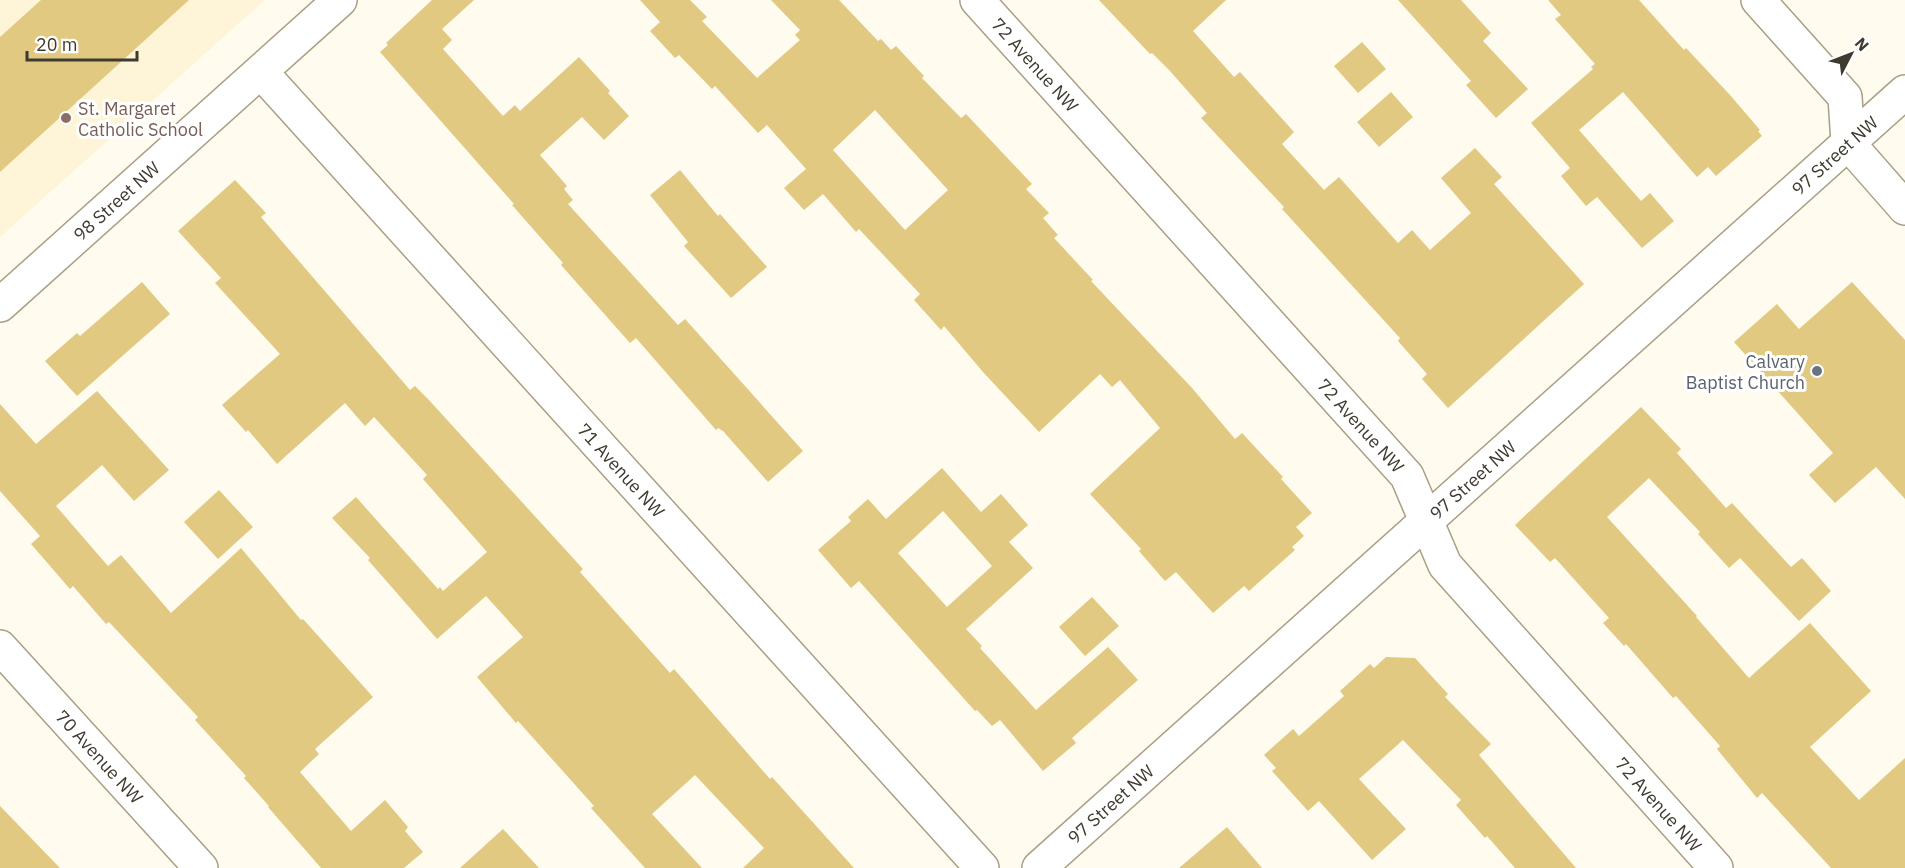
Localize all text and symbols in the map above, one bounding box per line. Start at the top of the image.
street label: 72 Avenue NW [987,13,1084,116]
scale bar [27,24,136,62]
north arrow [1821,24,1881,84]
text: 20 m [36,33,78,56]
text: N [1851,33,1873,55]
place label: St. Margaret Catholic School [78,97,203,141]
marker: St. Margaret Catholic School [59,111,73,125]
street label: 97 Street NW [1786,111,1882,200]
street label: 98 Street NW [68,156,164,246]
place label: Calvary Baptist Church [1686,350,1805,394]
marker: Calvary Baptist Church [1810,364,1824,378]
street label: 72 Avenue NW [1313,373,1410,477]
street label: 71 Avenue NW [573,418,670,522]
street label: 97 Street NW [1424,435,1520,524]
street label: 70 Avenue NW [51,705,148,808]
street label: 72 Avenue NW [1611,752,1707,856]
street label: 97 Street NW [1062,759,1159,849]

